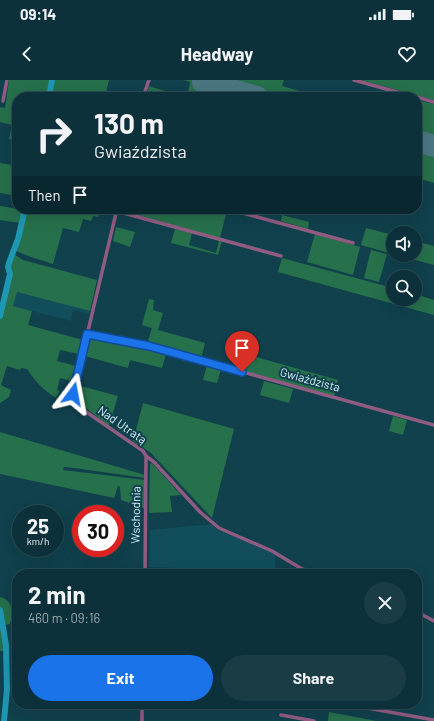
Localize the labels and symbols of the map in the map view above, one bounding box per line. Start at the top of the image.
pin [225,331,259,372]
street label: Gwiaździsta [279,364,342,394]
position arrow [52,373,94,415]
street label: Nad Utratą [96,402,150,446]
street label: Wschodnia [127,486,143,544]
speed limit sign: 30 [72,505,124,557]

